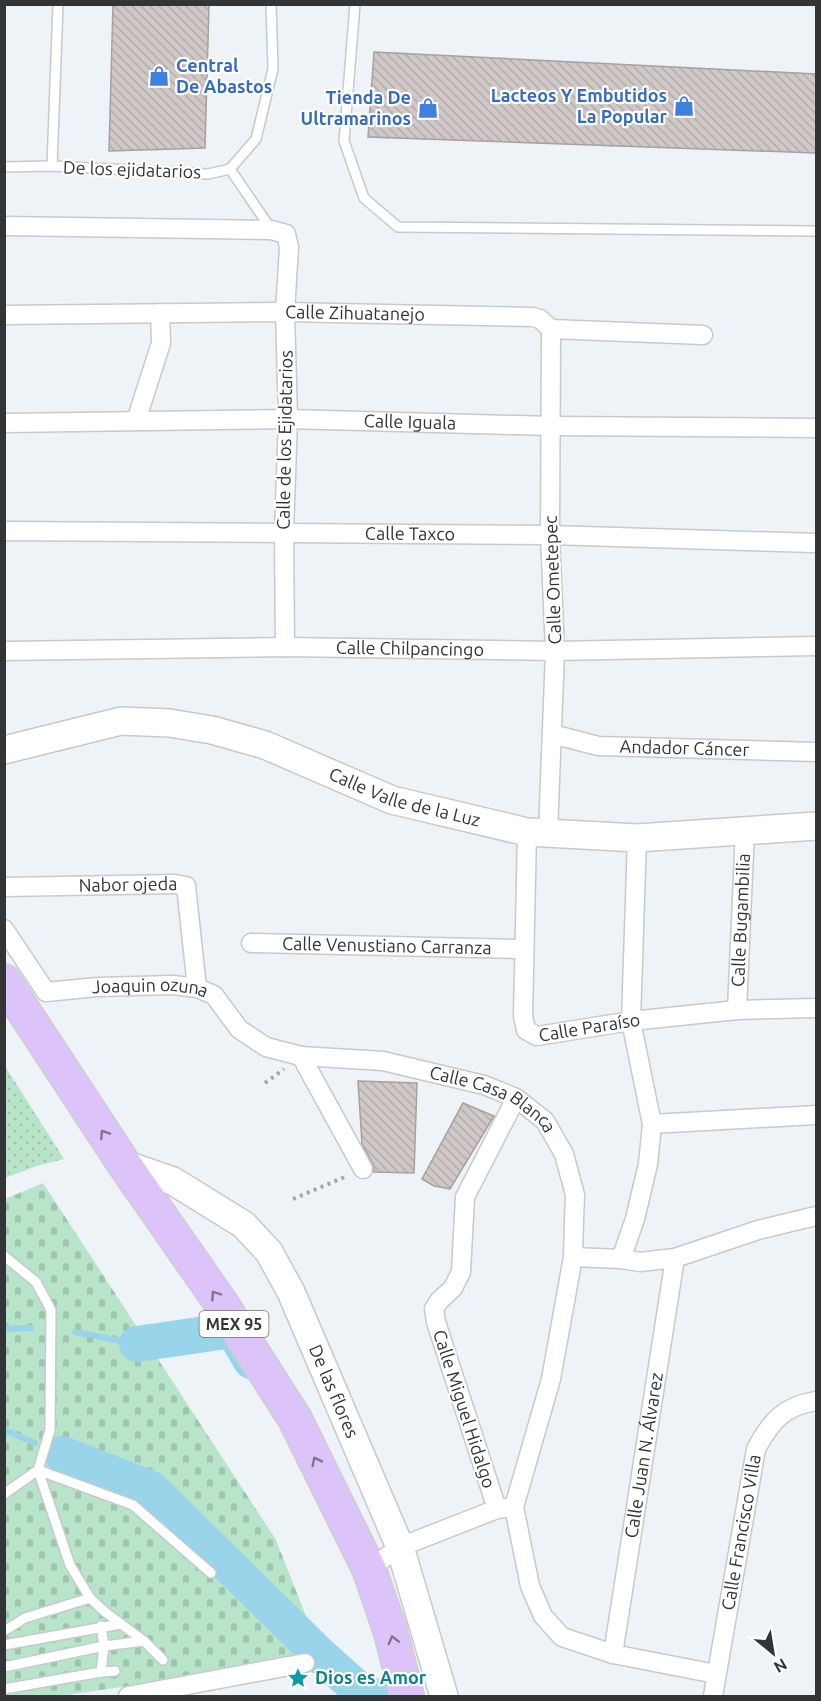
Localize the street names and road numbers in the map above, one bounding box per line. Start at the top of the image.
street label: De los ejidatarios [63,157,202,181]
street label: Calle Zihuatanejo [285,301,425,324]
street label: Calle de los Ejidatarios [272,350,296,530]
street label: Calle Iguala [364,410,456,432]
street label: Calle Ometepec [540,515,564,645]
street label: Calle Taxco [365,523,455,543]
street label: Calle Chilpancingo [336,637,484,659]
street label: Andador Cáncer [619,736,750,759]
street label: Calle Valle de la Luz [326,763,483,830]
street label: Calle Bugambilia [727,853,753,987]
street label: Nabor ojeda [78,873,178,895]
street label: Calle Venustiano Carranza [282,933,492,957]
street label: Joaquin ozuna [91,974,212,1001]
street label: Calle Paraíso [537,1009,641,1045]
street label: Calle Casa Blanca [428,1061,560,1135]
road number: MEX 95 [200,1311,268,1337]
street label: Calle Miguel Hidalgo [430,1327,500,1490]
street label: De las flores [306,1341,363,1441]
street label: Calle Juan N. Álvarez [620,1371,666,1540]
street label: Calle Francisco Villa [717,1453,764,1612]

